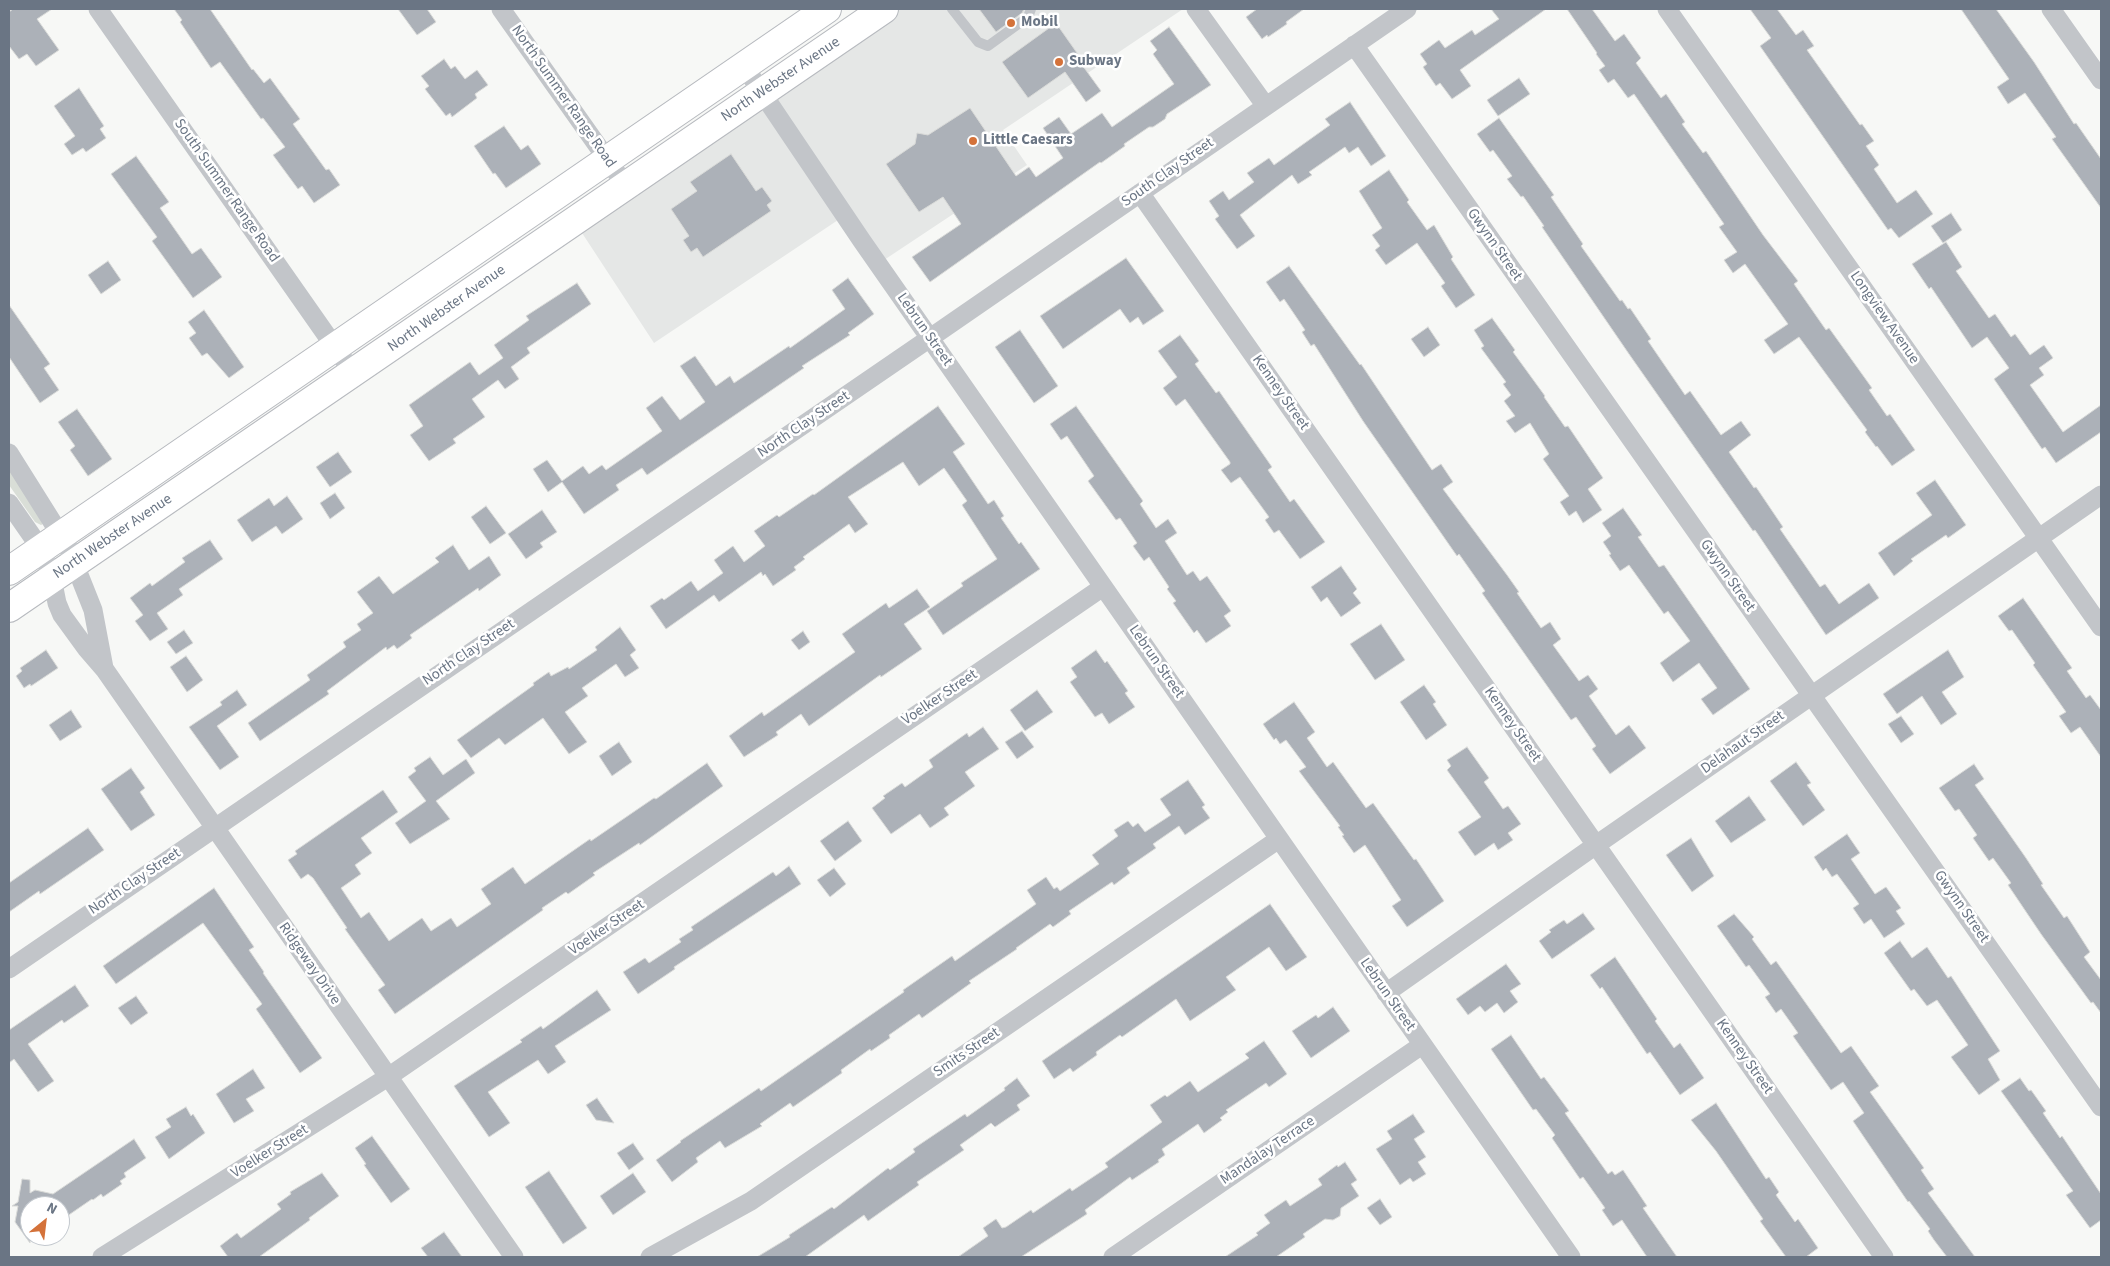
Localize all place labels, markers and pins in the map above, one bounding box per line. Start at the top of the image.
place label: Mobil [1021,14,1058,32]
marker: Mobil [1005,17,1017,29]
place label: Subway [1069,53,1122,71]
marker: Subway [1053,56,1065,68]
place label: Little Caesars [983,132,1073,150]
marker: Little Caesars [967,135,979,147]

